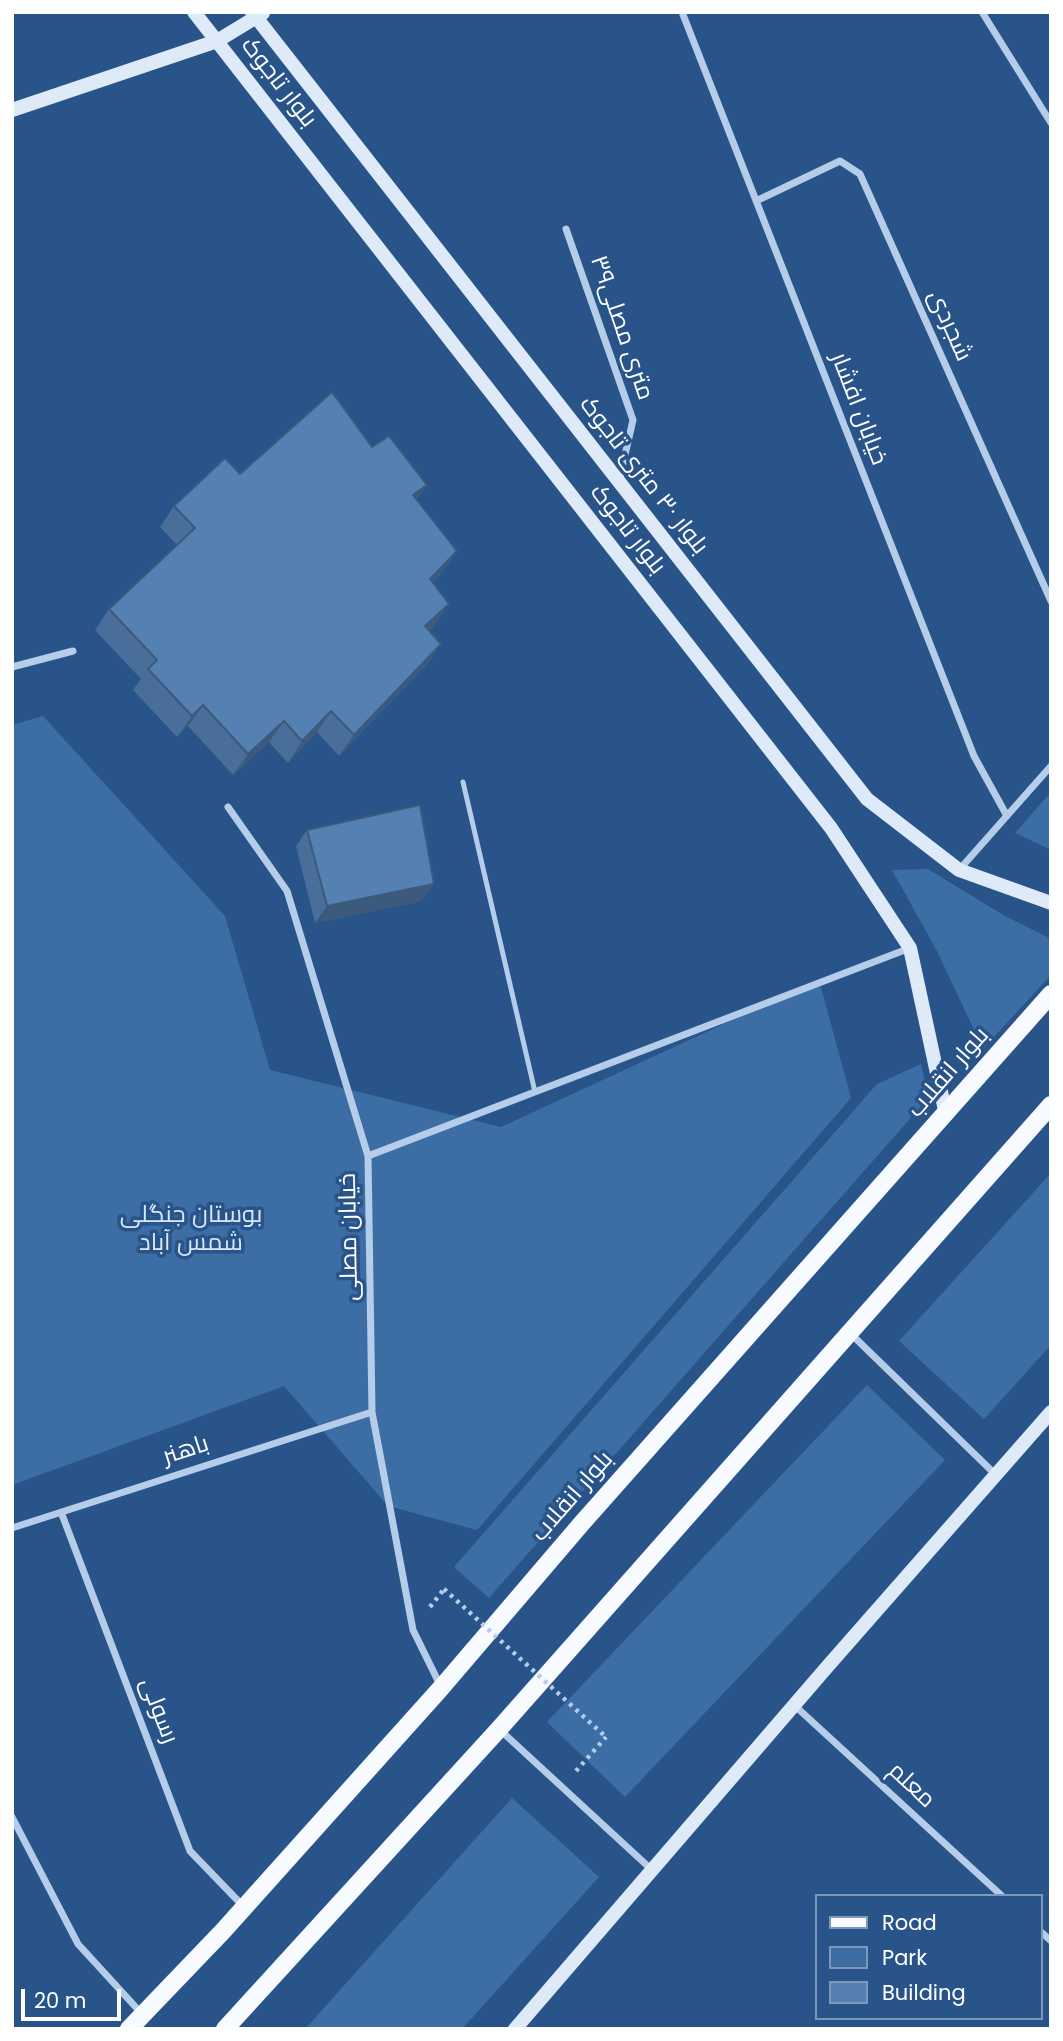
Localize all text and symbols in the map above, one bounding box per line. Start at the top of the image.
street label: بلوار تاجوک [234,32,322,134]
street label: ۳۹متری مصلی [583,252,659,404]
street label: شجردی [921,286,977,366]
street label: خیابان افشار [823,349,893,469]
street label: بلوار ۳۰ متری تاجوک [572,391,714,561]
street label: بلوار تاجوک [583,479,671,581]
street label: بلوار انقلاب [902,1022,996,1124]
street label: خیابان مصلی [334,1173,366,1301]
park label: بوستان جنگلی شمس آباد [120,1202,262,1258]
street label: باهنر [159,1430,213,1472]
street label: بلوار انقلاب [526,1446,620,1548]
street label: رسولی [132,1674,184,1748]
street label: معلم [881,1757,941,1815]
legend [814,1894,1042,2020]
text: Road [882,1908,937,1937]
text: Park [882,1943,927,1972]
scale bar [24,1974,124,2018]
text: Building [882,1978,966,2007]
text: 20 m [34,1986,87,2015]

